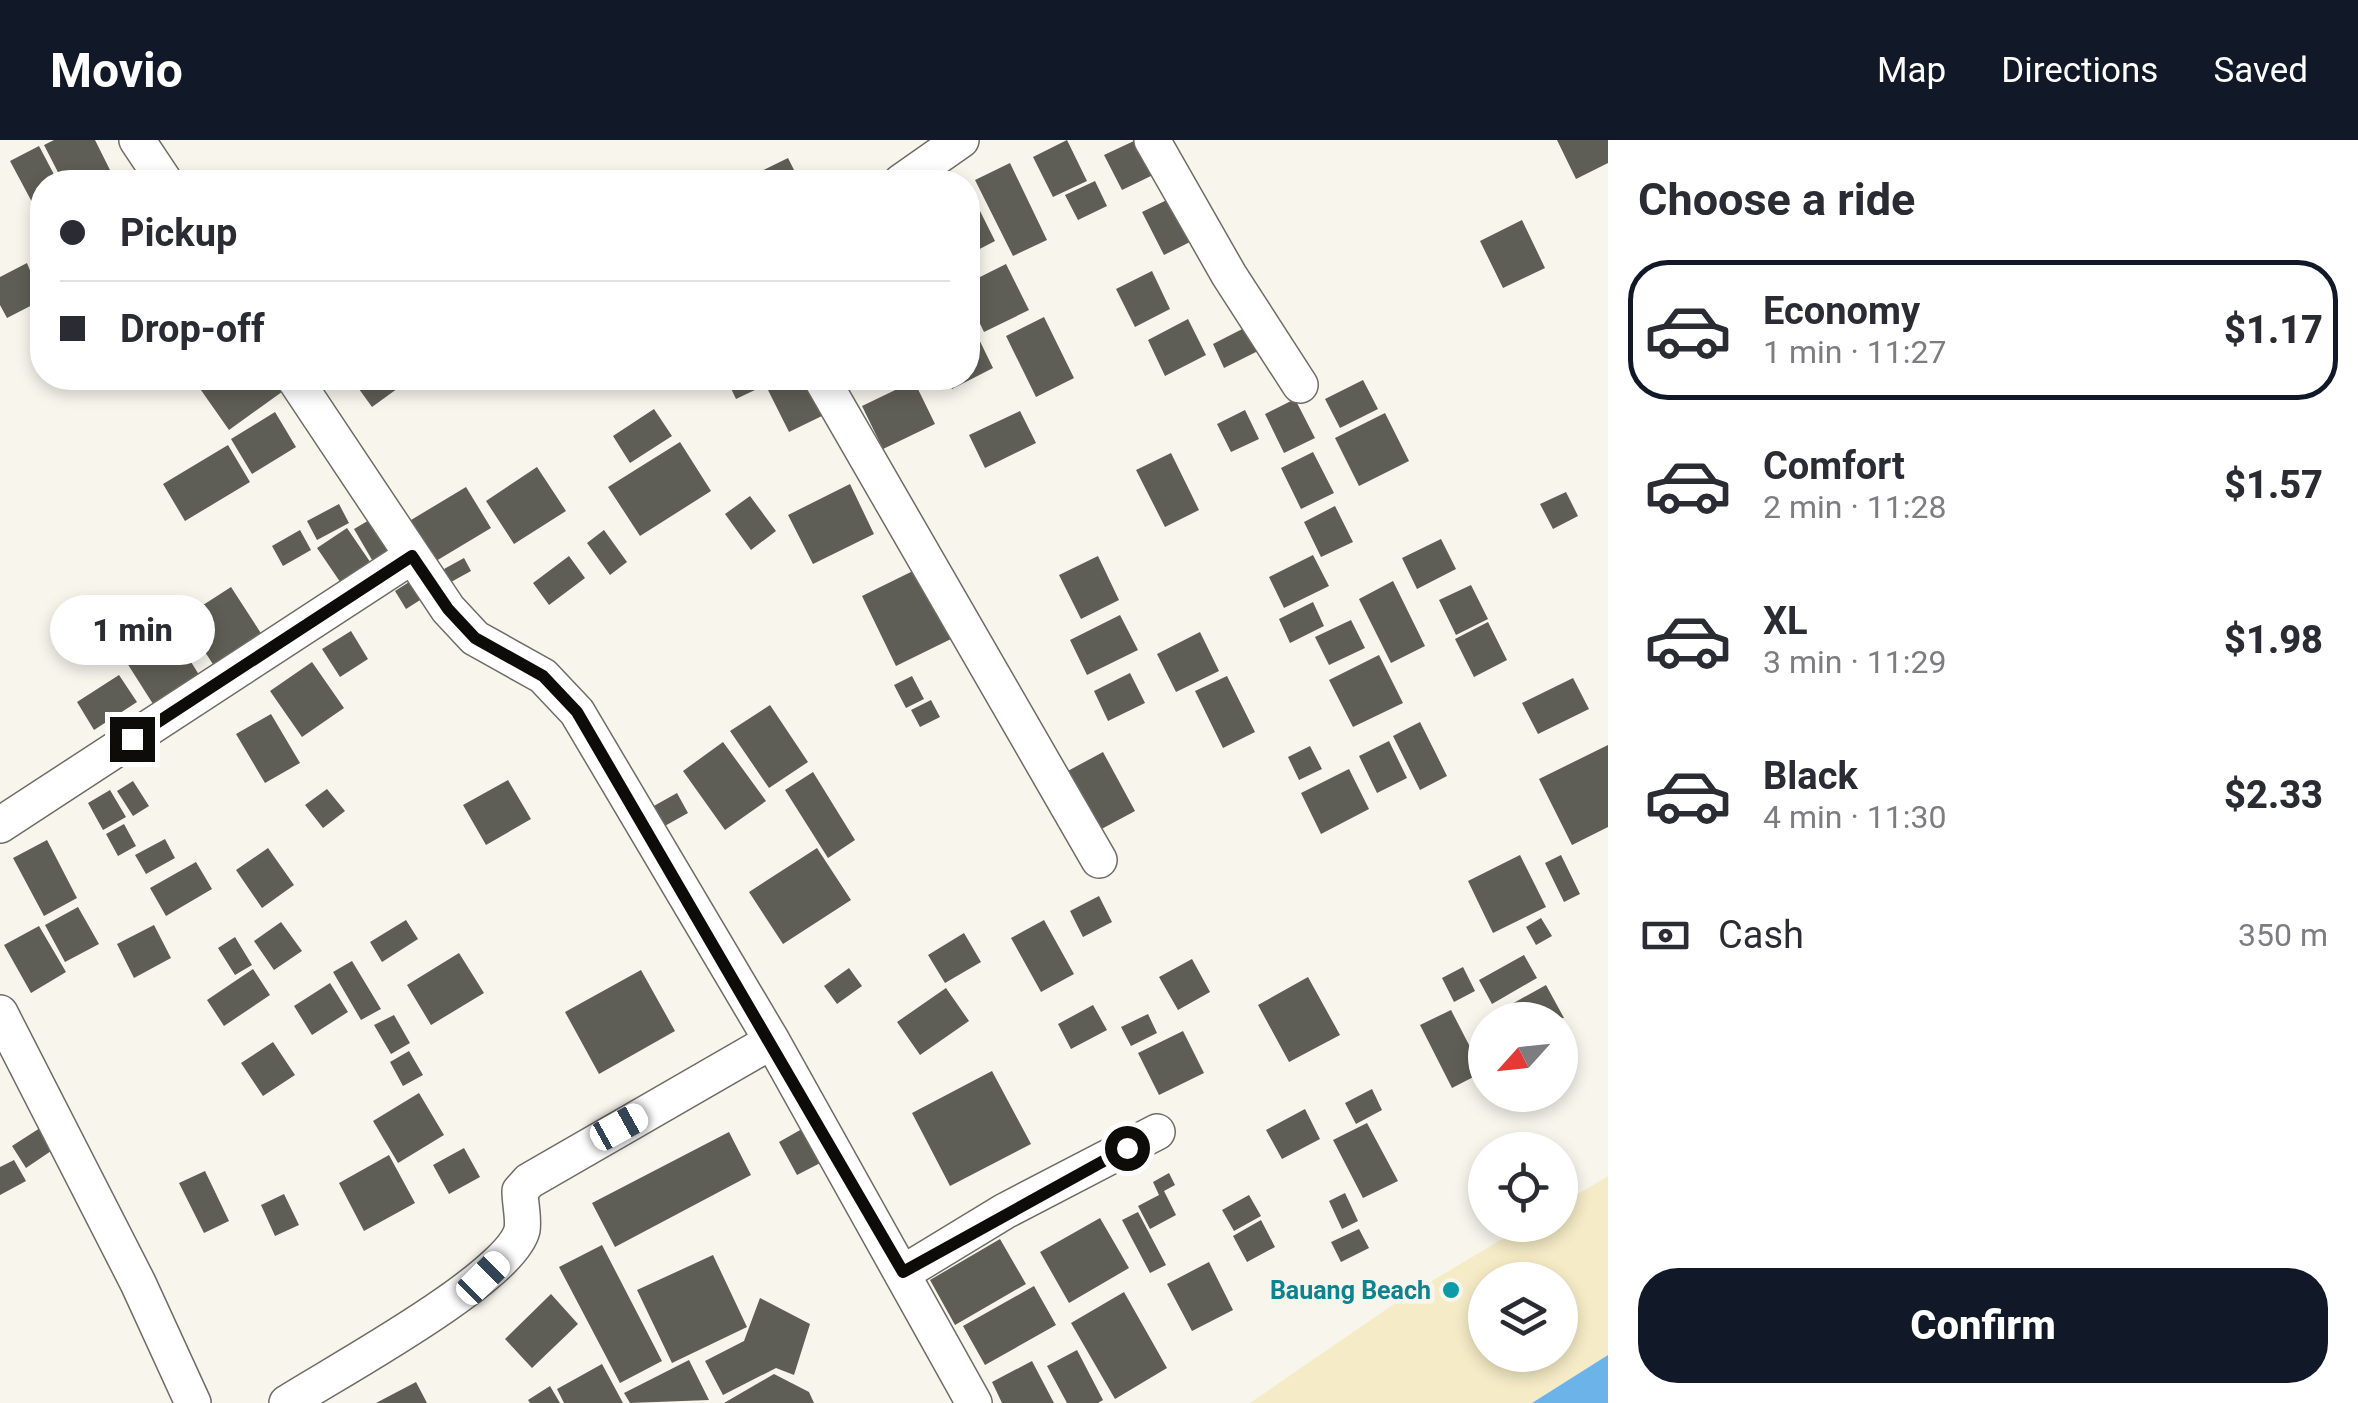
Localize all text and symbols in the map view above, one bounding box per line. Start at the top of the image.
text: Movio [50,42,183,99]
text: Map [1877,50,1946,91]
text: Directions [2001,50,2158,91]
text: Saved [2213,50,2308,91]
text: Choose a ride [1638,173,1915,226]
text: Pickup [120,211,237,255]
icon: car [1643,285,1733,375]
text: Economy [1763,289,1920,333]
text: Drop-off [120,307,265,351]
text: $1.17 [2224,308,2323,352]
text: 1 min · 11:27 [1763,333,1946,371]
icon: car [1643,440,1733,530]
text: Comfort [1763,444,1905,488]
text: $1.57 [2224,463,2323,507]
text: 2 min · 11:28 [1763,488,1946,526]
callout: 1 min [49,594,214,664]
icon: car [1643,595,1733,685]
text: XL [1763,599,1808,643]
text: 1 min [92,611,173,649]
text: $1.98 [2224,618,2323,662]
text: 3 min · 11:29 [1763,643,1946,681]
route end [110,717,155,762]
icon: car [1643,750,1733,840]
text: Black [1763,754,1858,798]
text: $2.33 [2224,773,2323,817]
text: 4 min · 11:30 [1763,798,1946,836]
icon: cash [1638,908,1693,963]
text: Cash [1718,913,1804,957]
text: 350 m [2238,916,2328,954]
north arrow [1468,1002,1578,1112]
map controls [1468,1002,1578,1372]
car [585,1099,653,1155]
route start [1105,1126,1150,1171]
button: locate [1468,1132,1578,1242]
car [451,1246,515,1310]
button: layers [1468,1262,1578,1372]
button: Confirm [1638,1268,2328,1383]
place label: Bauang Beach [1270,1276,1431,1305]
marker: Bauang Beach [1440,1279,1462,1301]

